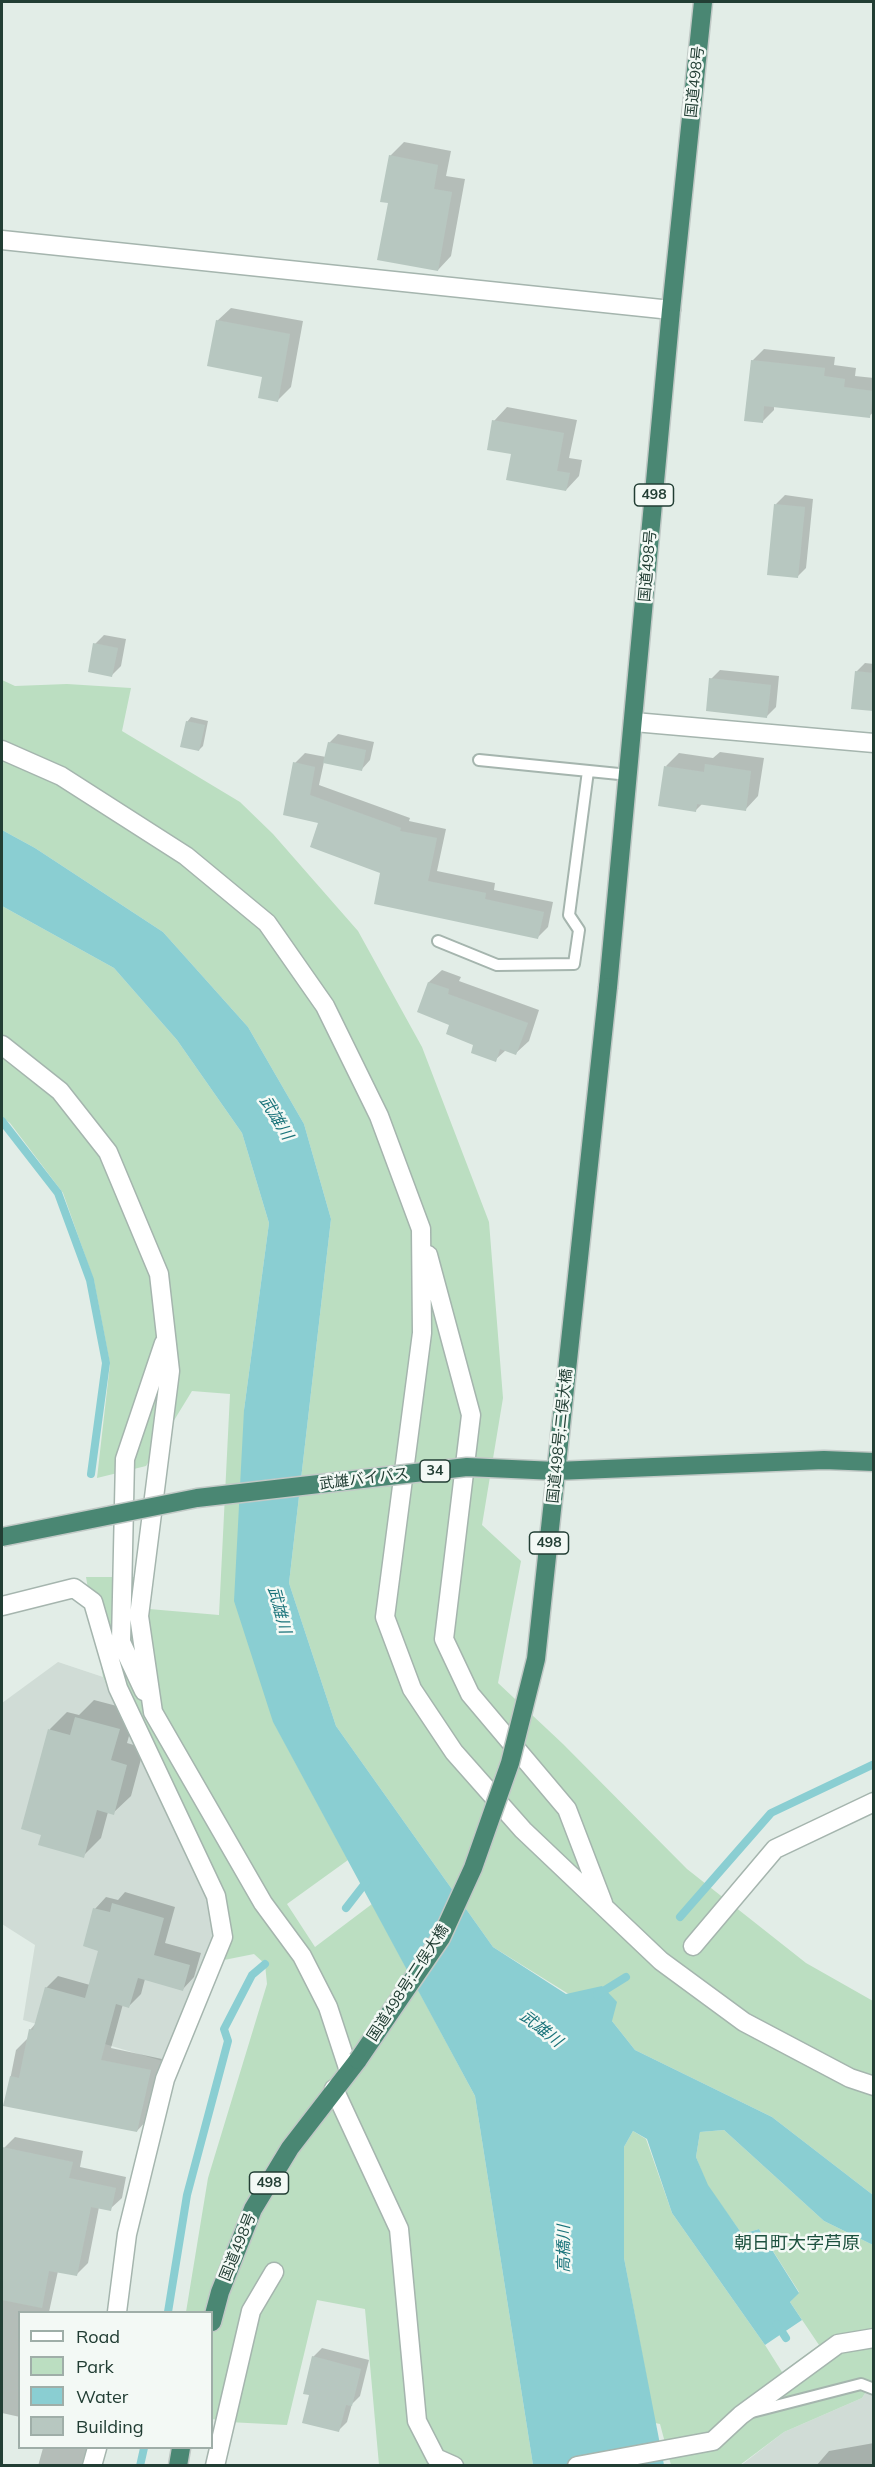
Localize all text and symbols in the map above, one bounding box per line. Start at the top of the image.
street label: 国道498号 [682,45,708,119]
road number: 498 [634,484,674,506]
street label: 国道498号 [636,529,660,603]
water label: 武雄川 [255,1092,297,1144]
street label: 国道498号;二俣大橋 [544,1368,576,1504]
road number: 34 [420,1460,450,1482]
street label: 武雄バイパス [318,1465,410,1493]
road number: 498 [530,1532,568,1554]
water label: 武雄川 [264,1584,294,1636]
street label: 国道498号;二俣大橋 [364,1921,452,2045]
water label: 武雄川 [516,2007,566,2051]
road number: 498 [250,2172,288,2194]
street label: 国道498号 [216,2210,260,2284]
water label: 高橋川 [554,2225,574,2273]
district label: 朝日町大字芦原 [734,2233,860,2255]
legend [18,2311,213,2449]
text: Road [76,2325,120,2348]
text: Park [76,2355,114,2378]
text: Water [76,2385,128,2408]
text: Building [76,2415,144,2438]

